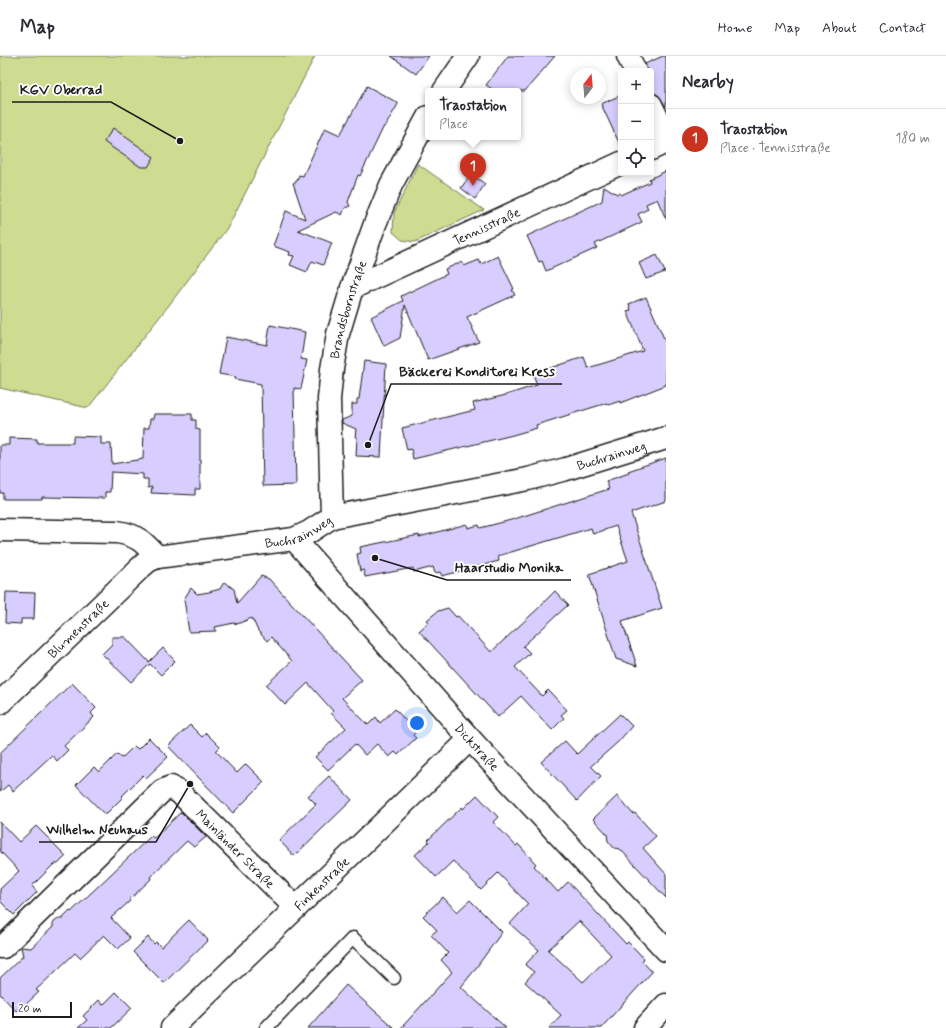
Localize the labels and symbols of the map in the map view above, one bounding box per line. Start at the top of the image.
north arrow [570,68,606,104]
callout: KGV Oberrad [12,76,111,102]
text: KGV Oberrad [20,81,102,99]
pin: 1 [460,153,486,186]
street label: Tennisstraße [451,204,523,250]
street label: Brandsbornstraße [327,258,371,360]
callout: Bäckerei Konditorei Kress [391,358,562,384]
text: Bäckerei Konditorei Kress [399,363,556,381]
street label: Buchrainweg [575,438,648,475]
street label: Buchrainweg [264,512,336,553]
callout: Haarstudio Monika [447,554,571,580]
text: Haarstudio Monika [455,559,564,577]
street label: Blumenstraße [45,596,113,663]
your location [407,713,427,733]
street label: Dickstraße [450,720,502,775]
street label: Mainländer Straße [191,806,278,892]
callout: Wilhelm Neuhaus [39,816,156,842]
text: Wilhelm Neuhaus [45,821,148,839]
street label: Finkenstraße [291,854,354,915]
scale bar [12,1000,72,1019]

